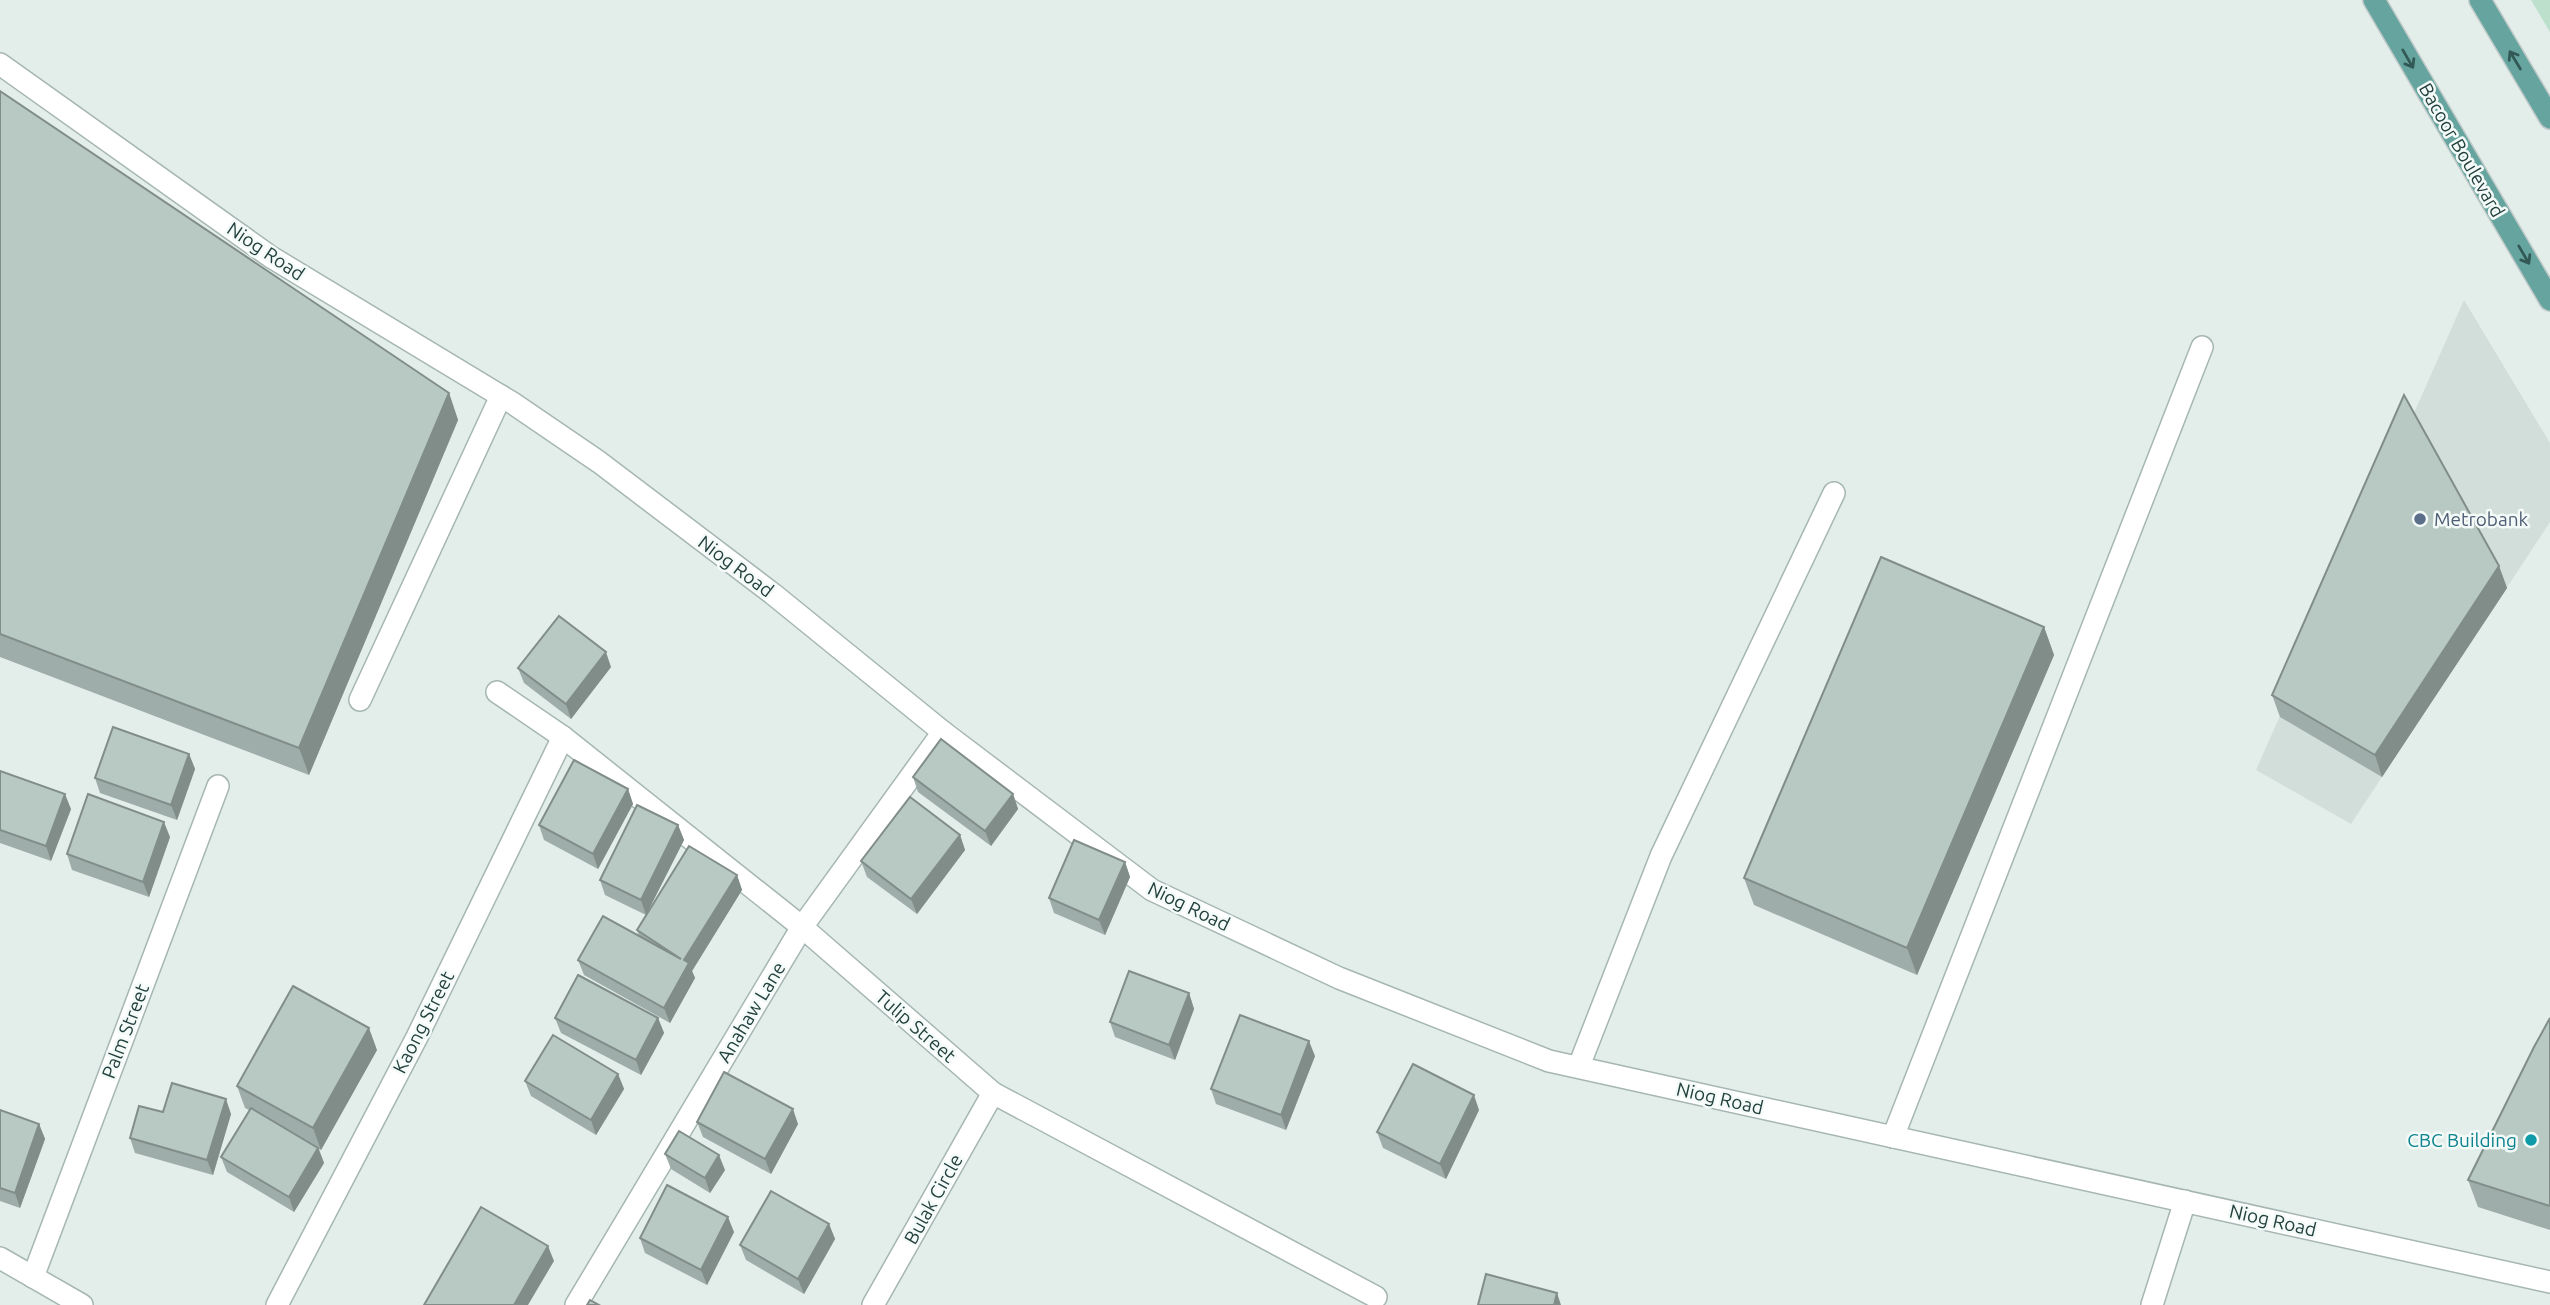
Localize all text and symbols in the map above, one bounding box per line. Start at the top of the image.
one-way arrow [2402,48,2416,68]
one-way arrow [2508,50,2522,70]
street label: Bacoor Boulevard [2415,79,2509,221]
street label: Niog Road [223,217,309,285]
one-way arrow [2517,245,2531,265]
place label: Metrobank [2434,508,2528,530]
marker: Metrobank [2412,511,2428,527]
street label: Niog Road [694,531,778,601]
street label: Niog Road [1144,877,1234,935]
street label: Anahaw Lane [712,958,790,1066]
street label: Kaong Street [388,967,458,1077]
street label: Palm Street [97,980,153,1081]
street label: Tulip Street [871,985,961,1067]
street label: Niog Road [1674,1077,1766,1119]
place label: CBC Building [2407,1129,2517,1151]
marker: CBC Building [2523,1132,2539,1148]
street label: Bulak Circle [899,1150,967,1248]
street label: Niog Road [2227,1199,2319,1241]

